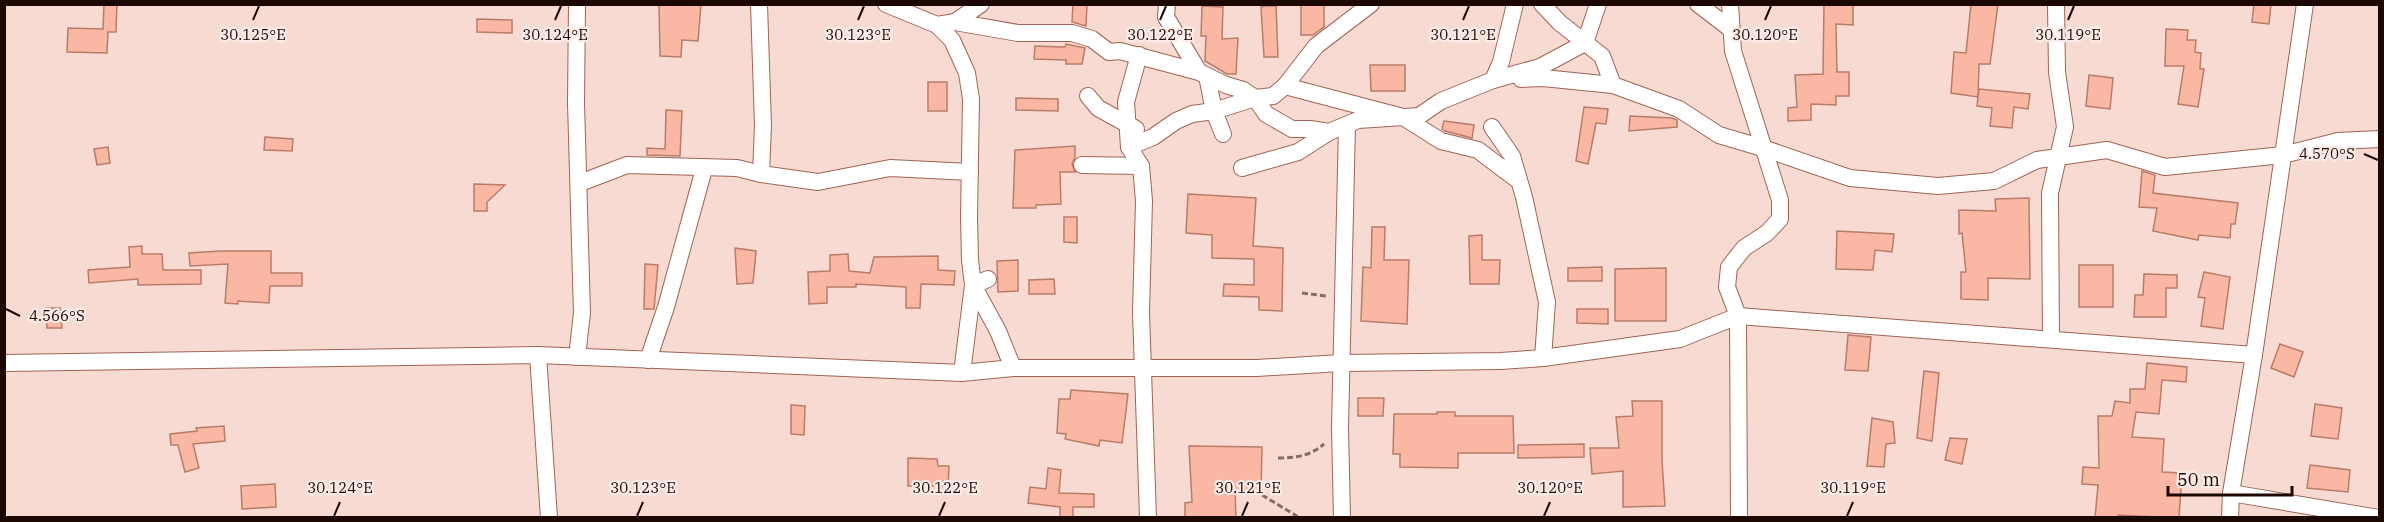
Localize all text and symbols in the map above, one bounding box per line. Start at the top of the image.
text: 30.125°E [220,25,286,44]
text: 30.124°E [522,25,588,44]
text: 30.123°E [825,25,891,44]
text: 30.122°E [1127,25,1193,44]
text: 30.121°E [1430,25,1496,44]
text: 30.120°E [1732,25,1798,44]
text: 30.119°E [2035,25,2101,44]
text: 4.570°S [2299,144,2355,163]
text: 4.566°S [29,306,85,325]
scale bar [2168,459,2292,497]
text: 50 m [2177,468,2220,491]
text: 30.124°E [307,478,373,497]
text: 30.123°E [610,478,676,497]
text: 30.122°E [912,478,978,497]
text: 30.121°E [1215,478,1281,497]
text: 30.120°E [1517,478,1583,497]
text: 30.119°E [1820,478,1886,497]

